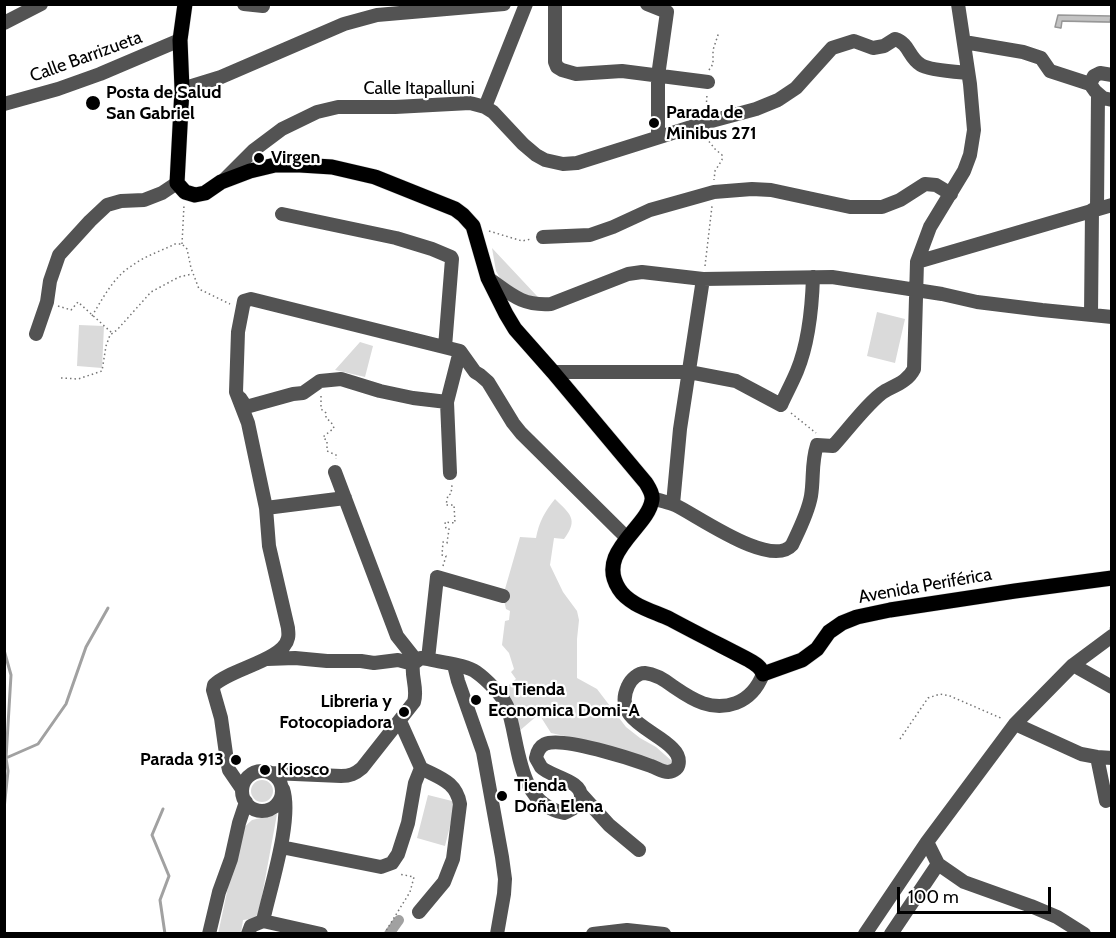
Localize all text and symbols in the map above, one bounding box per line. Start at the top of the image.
street label: Calle Barrizueta [27,27,145,87]
street label: Calle Itapalluni [363,78,475,100]
place label: Posta de Salud San Gabriel [106,82,221,124]
marker: Posta de Salud San Gabriel [84,94,102,112]
place label: Parada de Minibus 271 [666,102,757,144]
marker: Parada de Minibus 271 [647,116,661,130]
place label: Virgen [271,147,320,169]
marker: Virgen [252,151,266,165]
street label: Avenida Periférica [857,564,993,608]
place label: Su Tienda Economica Domi-A [488,679,640,722]
place label: Libreria y Fotocopiadora [279,691,392,734]
marker: Su Tienda Economica Domi-A [469,693,483,707]
marker: Libreria y Fotocopiadora [397,705,411,719]
place label: Parada 913 [140,749,224,771]
marker: Parada 913 [229,753,243,767]
place label: Kiosco [277,759,329,781]
marker: Kiosco [258,763,272,777]
place label: Tienda Doña Elena [514,775,603,818]
marker: Tienda Doña Elena [495,789,509,803]
scale bar [900,875,1054,913]
text: 100 m [908,886,959,908]

